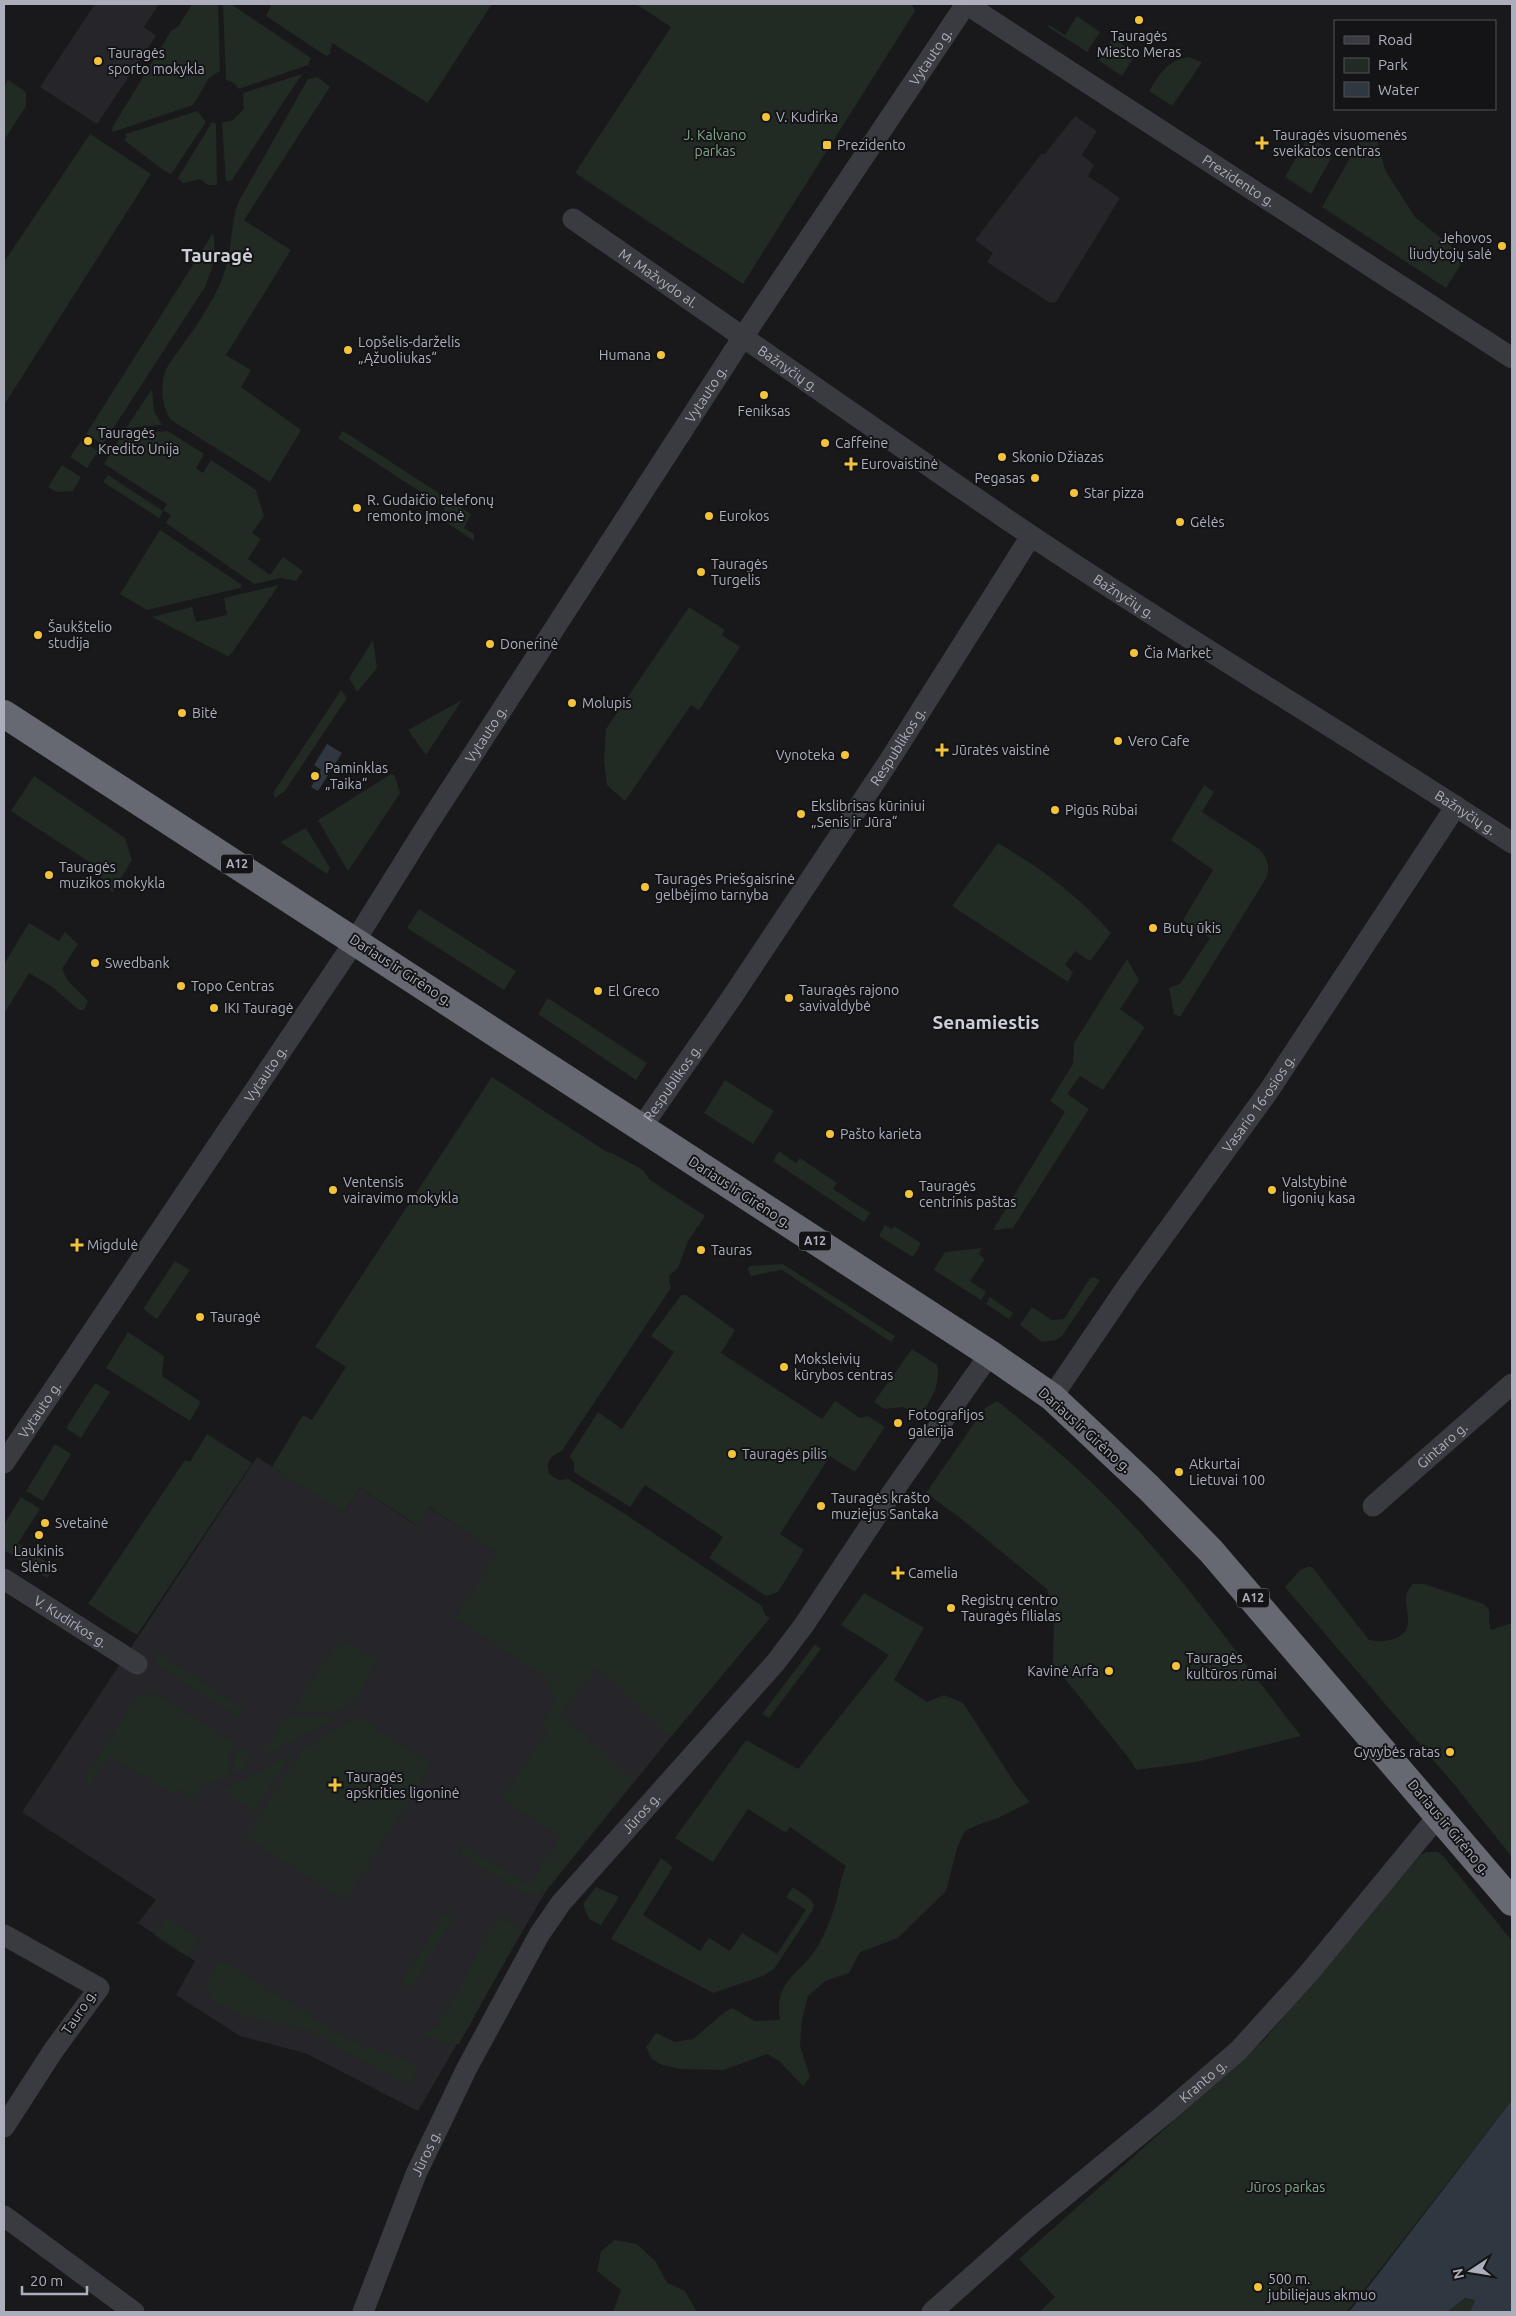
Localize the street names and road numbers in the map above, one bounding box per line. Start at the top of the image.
street label: Vytauto g. [906,26,955,88]
street label: Prezidento g. [1199,151,1278,210]
street label: M. Mažvydo al. [616,245,701,311]
street label: Bažnyčių g. [755,342,821,395]
street label: Vytauto g. [682,363,730,426]
street label: Bažnyčių g. [1090,571,1158,622]
street label: Vytauto g. [462,703,510,766]
street label: Respublikos g. [867,704,929,789]
street label: Bažnyčių g. [1432,787,1499,838]
road number: A12 [221,854,253,874]
street label: Dariaus ir Girėno g. [347,931,455,1009]
street label: Respublikos g. [640,1041,705,1124]
street label: Vytauto g. [241,1042,290,1105]
street label: Vasario 16-osios g. [1219,1052,1298,1156]
street label: Dariaus ir Girėno g. [686,1153,794,1231]
road number: A12 [799,1232,831,1250]
street label: Vytauto g. [15,1379,64,1441]
street label: Dariaus ir Girėno g. [1036,1384,1134,1476]
street label: Gintaro g. [1414,1419,1471,1472]
road number: A12 [1237,1589,1269,1608]
street label: V. Kudirkos g. [31,1592,110,1651]
street label: Dariaus ir Girėno g. [1405,1776,1493,1878]
street label: Jūros g. [619,1789,664,1837]
street label: Tauro g. [58,1987,100,2037]
street label: Kranto g. [1176,2056,1230,2106]
street label: Jūros g. [408,2127,444,2179]

